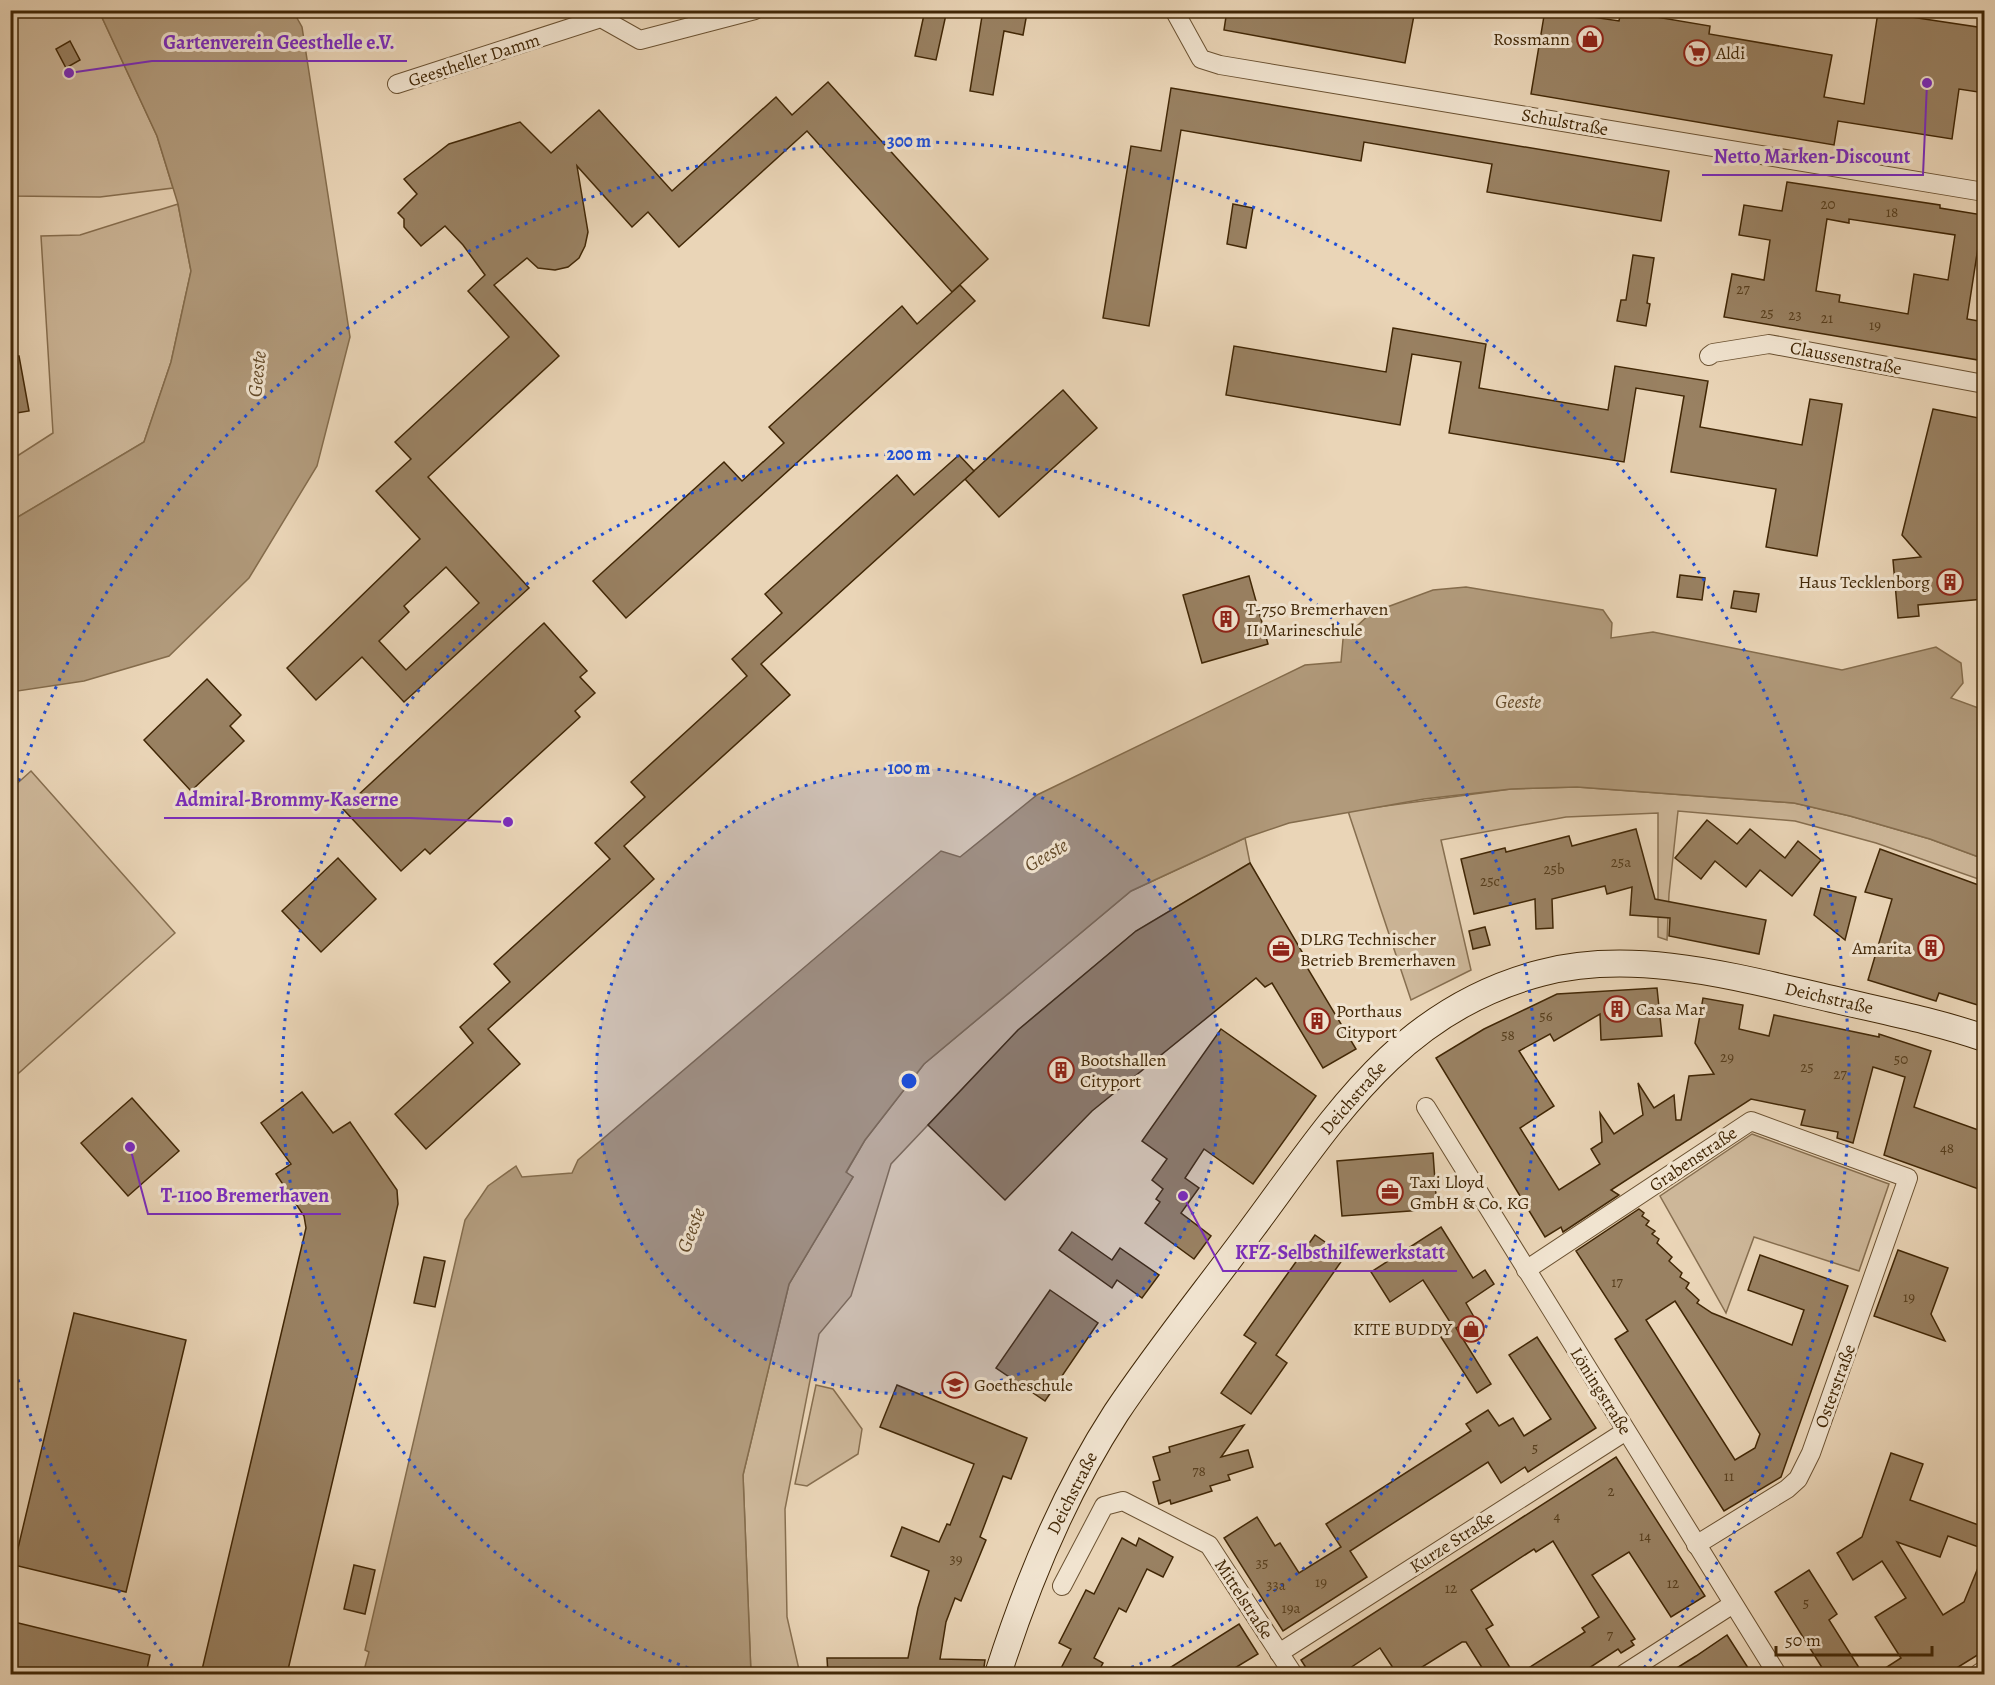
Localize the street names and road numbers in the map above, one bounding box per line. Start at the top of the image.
street label: Geestheller Damm [405,27,543,93]
street label: Schulstraße [1520,103,1610,141]
street label: Claussenstraße [1788,335,1904,381]
street label: Deichstraße [1782,976,1876,1020]
street label: Deichstraße [1314,1056,1392,1140]
street label: Grabenstraße [1645,1121,1741,1197]
street label: Osterstraße [1809,1341,1861,1431]
street label: Löningstraße [1565,1343,1637,1439]
street label: Deichstraße [1041,1447,1103,1539]
street label: Kurze Straße [1405,1506,1499,1578]
street label: Mittelstraße [1209,1554,1279,1644]

